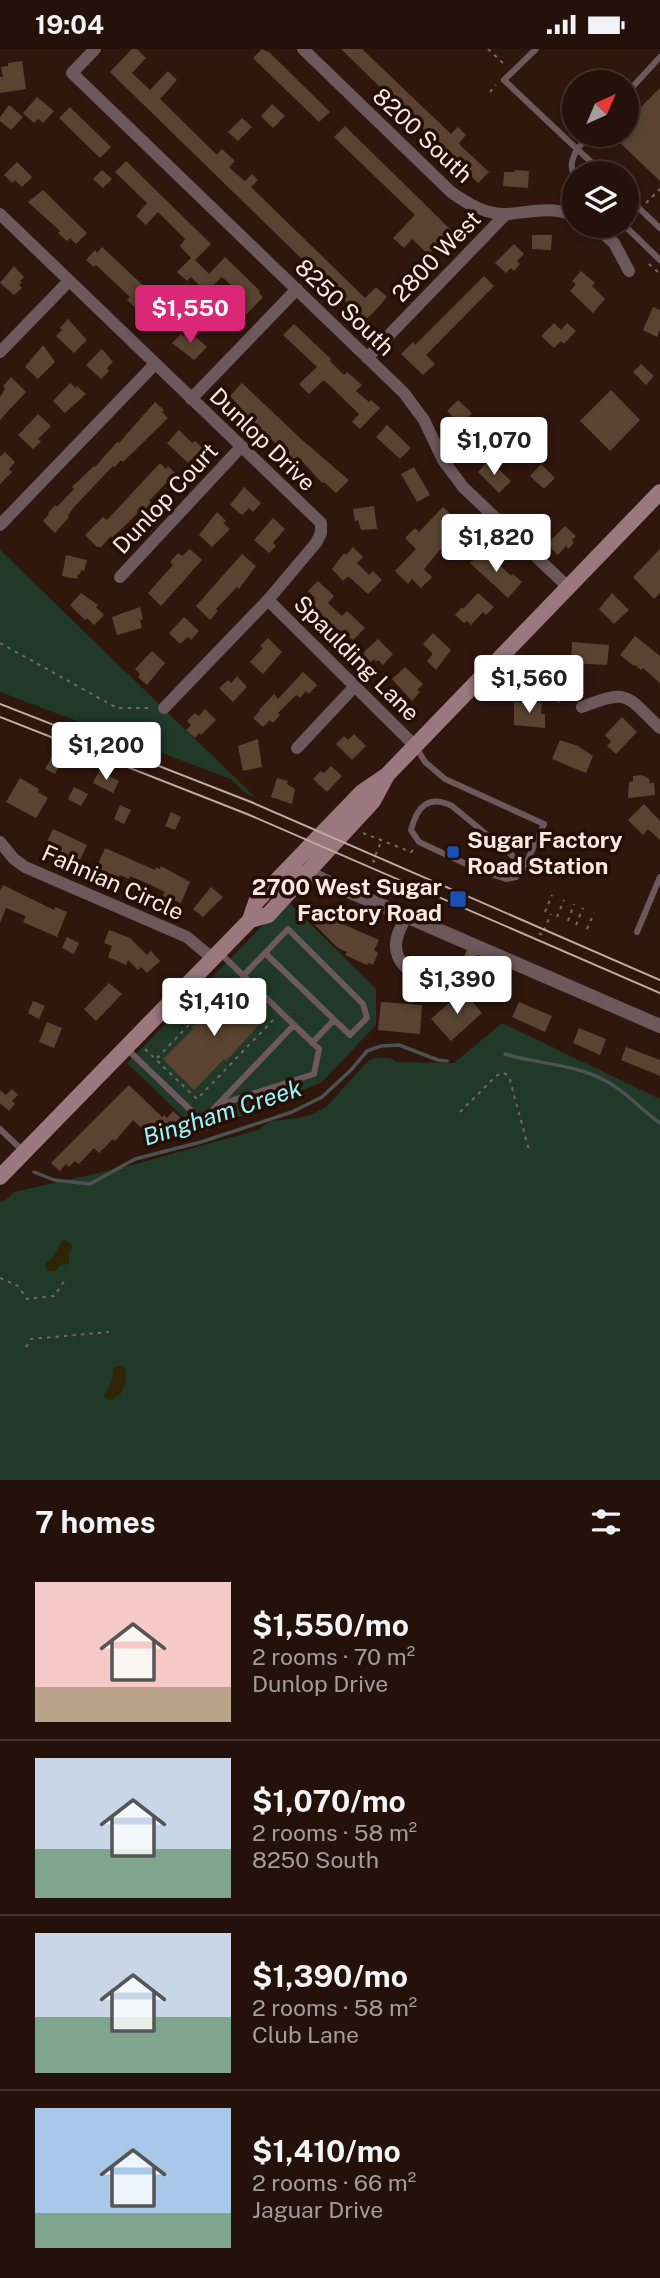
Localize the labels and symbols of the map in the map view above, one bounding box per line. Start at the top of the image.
north arrow [562,70,639,147]
street label: 8200 South [368,82,478,188]
street label: 2800 West [386,205,486,307]
street label: 8250 South [290,253,400,361]
pin: $1,550 [133,285,247,345]
street label: Dunlop Drive [205,382,321,496]
pin: $1,070 [437,417,551,477]
street label: Dunlop Court [107,437,223,559]
pin: $1,820 [439,515,553,574]
street label: Spaulding Lane [289,590,425,726]
pin: $1,560 [472,655,586,715]
pin: $1,200 [49,723,163,782]
place label: Sugar Factory Road Station [467,826,623,879]
street label: Fahnian Circle [38,839,188,925]
marker: Sugar Factory Road Station [445,844,461,860]
place label: 2700 West Sugar Factory Road [252,873,442,926]
marker: 2700 West Sugar Factory Road [448,889,468,909]
pin: $1,390 [400,957,514,1016]
pin: $1,410 [157,979,271,1038]
water label: Bingham Creek [139,1073,305,1151]

